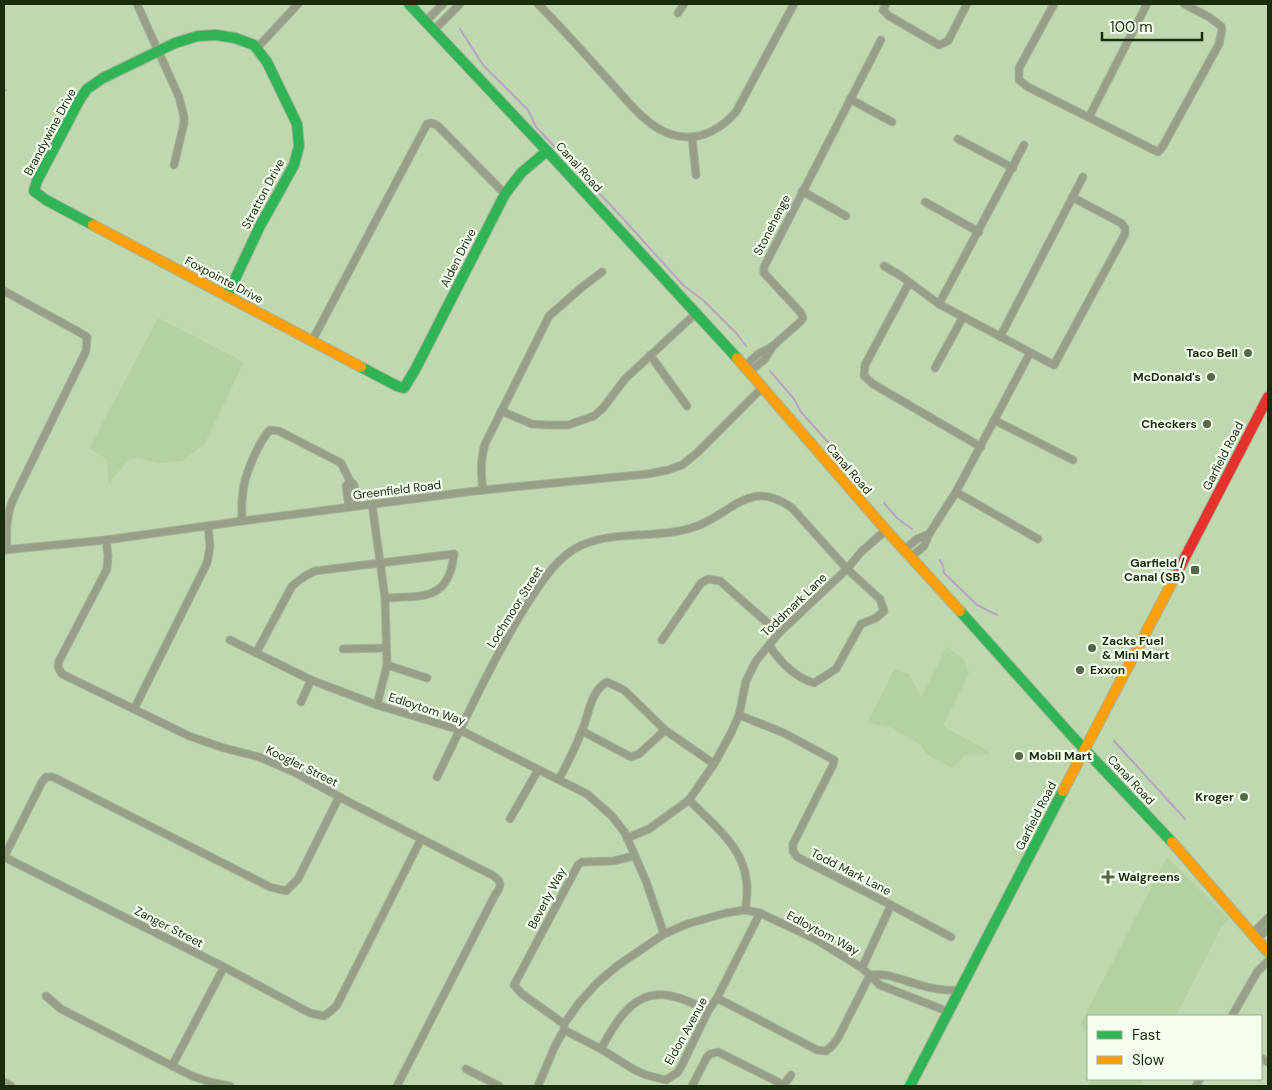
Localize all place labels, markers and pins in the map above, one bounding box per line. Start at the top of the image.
place label: Taco Bell [1186,345,1238,361]
marker: Taco Bell [1242,347,1254,359]
place label: McDonald's [1133,369,1201,385]
marker: McDonald's [1205,371,1217,383]
place label: Checkers [1141,416,1197,432]
marker: Checkers [1201,418,1213,430]
place label: Garfield / Canal (SB) [1124,555,1185,585]
marker: Garfield / Canal (SB) [1189,564,1201,576]
place label: Zacks Fuel & Mini Mart [1102,633,1169,663]
marker: Zacks Fuel & Mini Mart [1086,642,1098,654]
place label: Exxon [1090,662,1125,678]
marker: Exxon [1074,664,1086,676]
place label: Mobil Mart [1029,748,1092,764]
marker: Mobil Mart [1013,750,1025,762]
place label: Kroger [1195,789,1234,805]
marker: Kroger [1238,791,1250,803]
place label: Walgreens [1118,869,1180,885]
marker: Walgreens [1102,871,1114,883]

